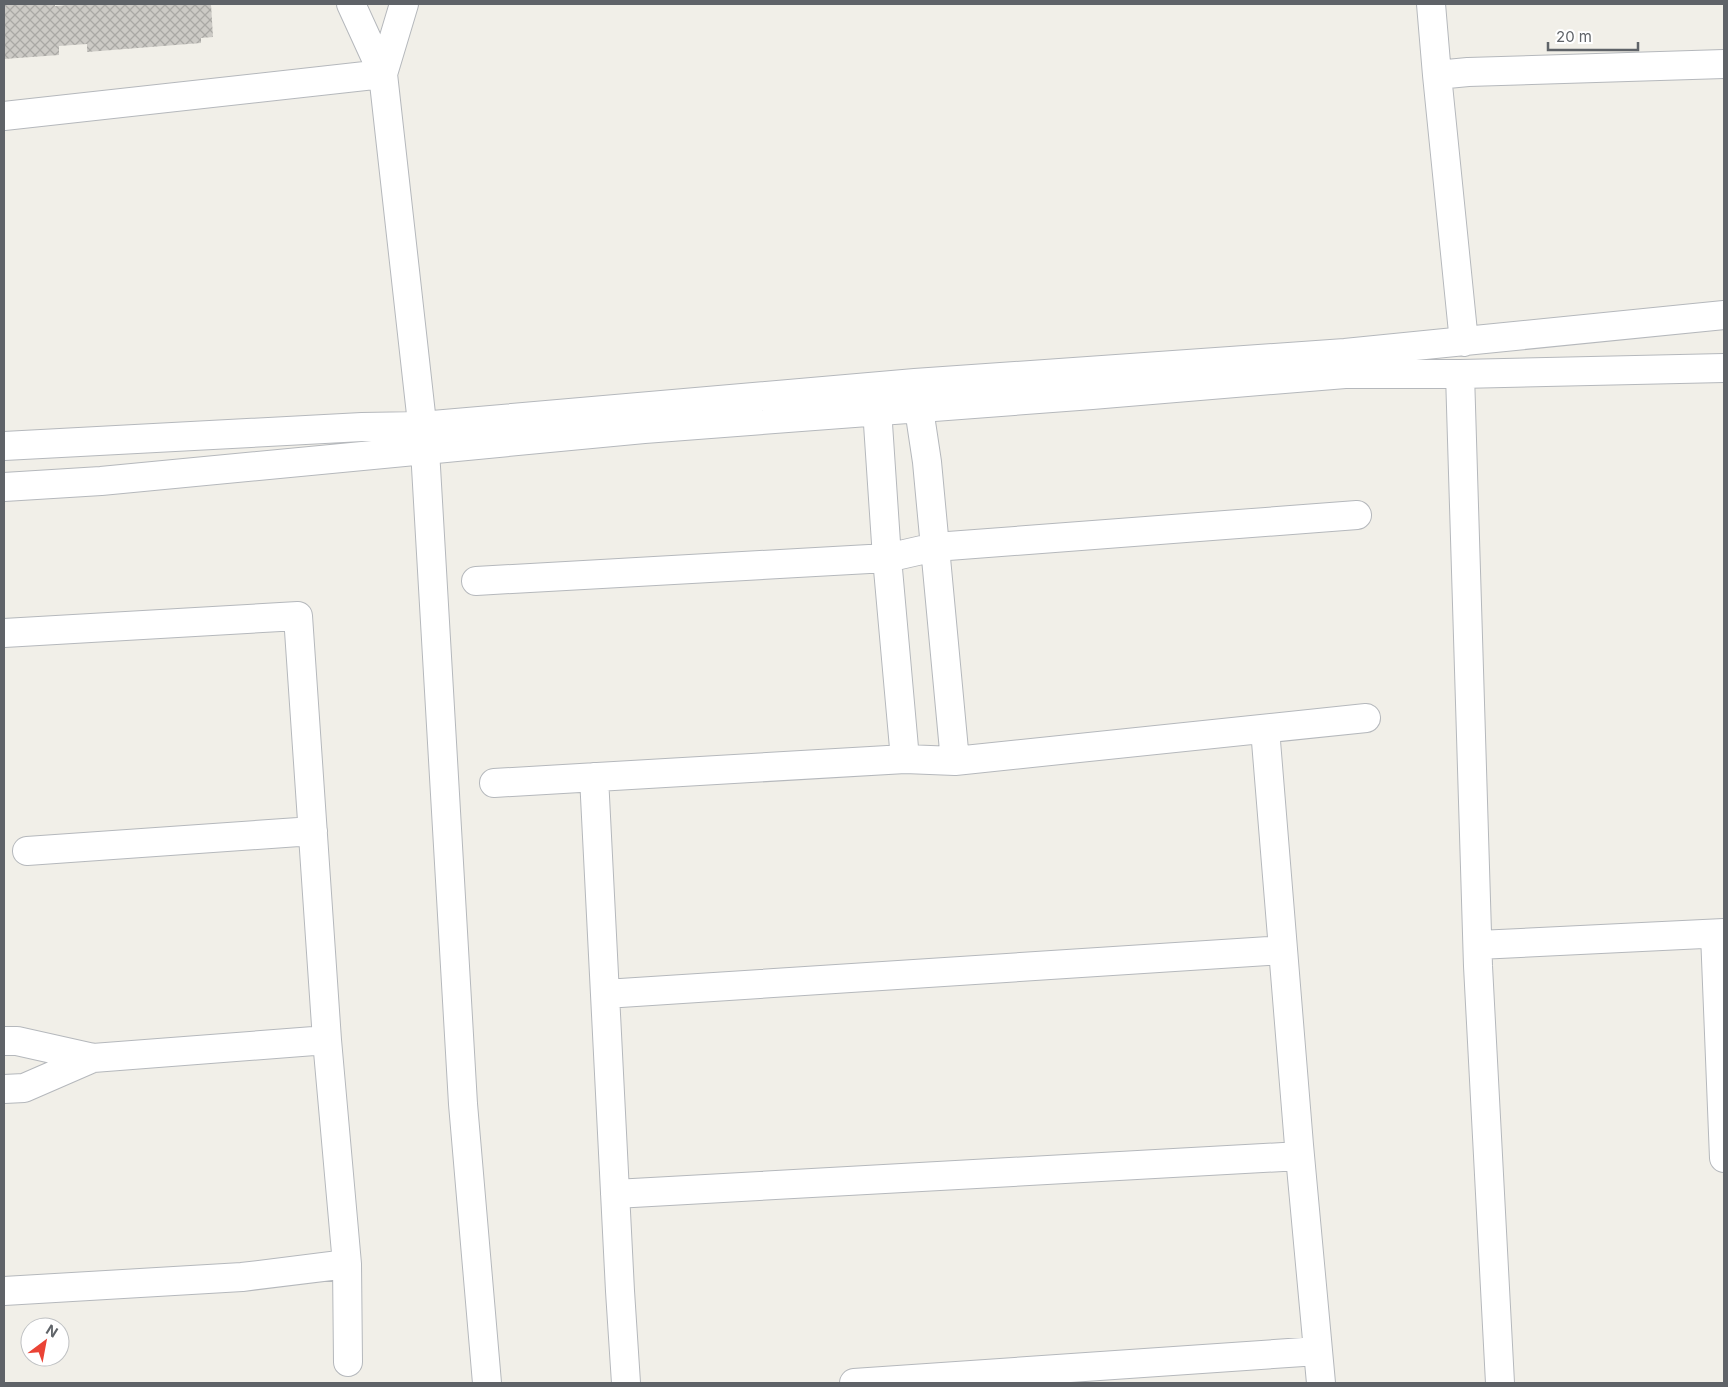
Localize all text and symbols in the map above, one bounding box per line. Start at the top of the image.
scale bar [1548,20,1638,52]
text: 20 m [1556,27,1592,46]
north arrow [20,1317,70,1367]
text: N [43,1321,61,1341]

